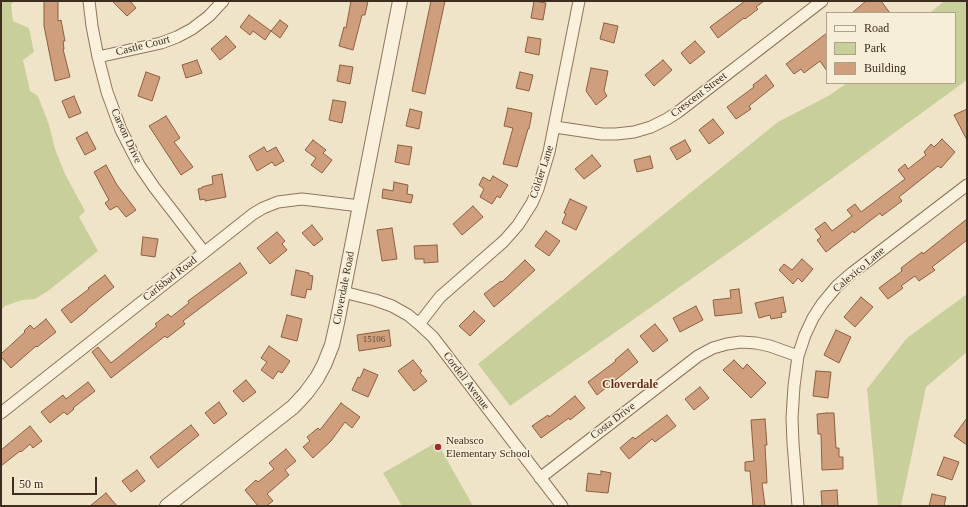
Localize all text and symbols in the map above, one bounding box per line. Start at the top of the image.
legend [826,12,956,84]
text: Road [864,21,889,35]
street label: Castle Court [115,33,171,59]
text: Park [864,41,886,55]
text: Building [864,61,906,75]
street label: Crescent Street [668,70,730,120]
street label: Carson Drive [108,106,144,166]
street label: Colder Lane [527,144,557,200]
street label: Calexico Lane [830,244,888,296]
street label: Cloverdale Road [330,250,358,326]
street label: Carlsbad Road [140,254,200,304]
house number: 15106 [363,335,385,345]
street label: Cordell Avenue [440,349,492,413]
district label: Cloverdale [602,378,658,392]
street label: Costa Drive [588,400,638,442]
place label: Neabsco Elementary School [446,434,530,460]
marker: Neabsco Elementary School [433,442,443,452]
scale bar [14,469,99,495]
text: 50 m [19,477,43,491]

